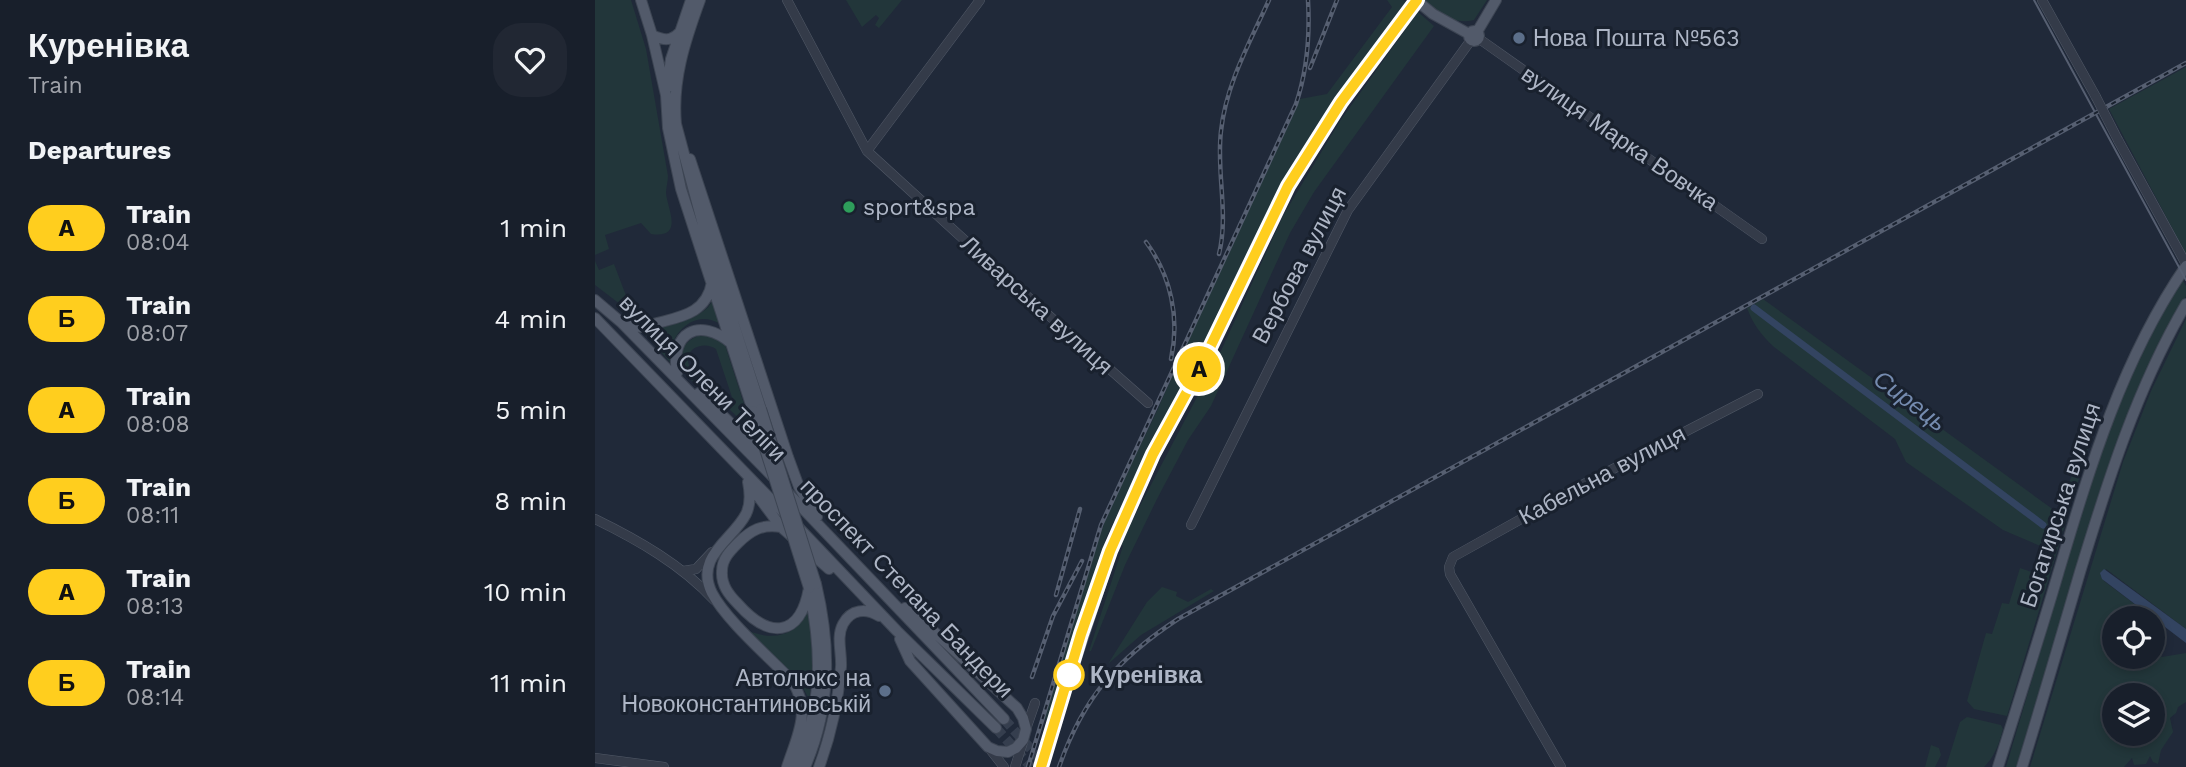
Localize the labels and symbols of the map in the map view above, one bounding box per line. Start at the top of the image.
place label: Нова Пошта №563 [1533,25,1740,52]
marker: Нова Пошта №563 [1511,30,1527,46]
street label: вулиця Марка Вовчка [1516,60,1723,216]
street label: Вербова вулиця [1247,182,1352,348]
place label: sport&spa [863,194,975,221]
marker: sport&spa [841,199,857,215]
street label: Ливарська вулиця [955,230,1118,381]
street label: вулиця Олени Теліги [614,290,791,467]
line badge: A [1176,346,1222,392]
water label: Сирець [1868,365,1952,437]
street label: Богатирська вулиця [2015,399,2106,611]
street label: Кабельна вулиця [1514,420,1690,531]
street label: проспект Степана Бандери [795,473,1019,704]
marker: Куренівка [1054,660,1084,690]
place label: Куренівка [1090,662,1202,689]
place label: Автолюкс на Новоконстантиновській [621,665,871,718]
marker: Автолюкс на Новоконстантиновській [877,683,893,699]

